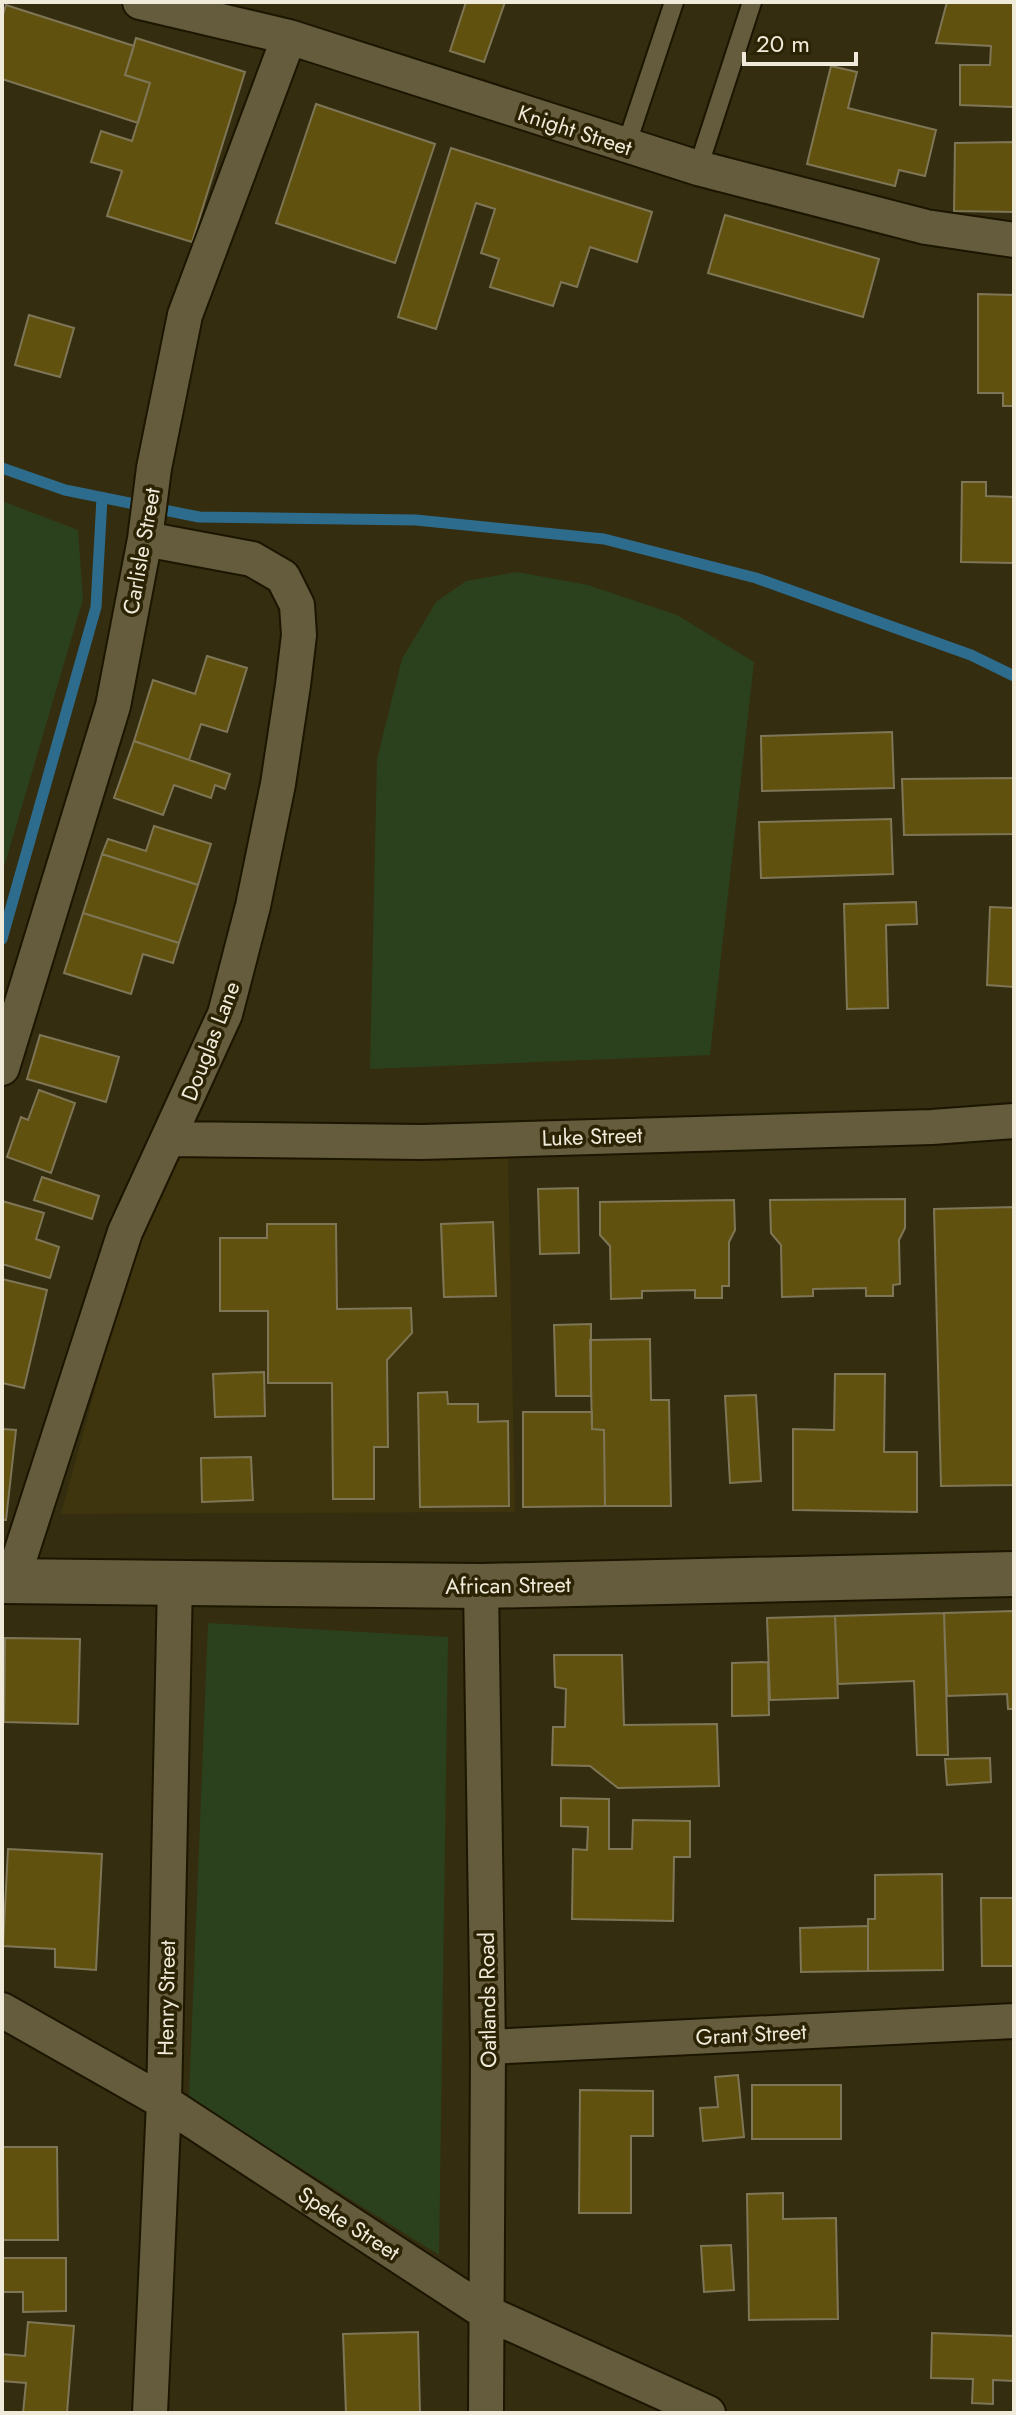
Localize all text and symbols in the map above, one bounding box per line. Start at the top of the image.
scale bar [744,16,856,66]
text: 20 m [756,26,810,61]
street label: Knight Street [514,97,637,164]
street label: Carlisle Street [114,484,168,617]
street label: Douglas Lane [173,977,247,1105]
street label: Luke Street [541,1118,644,1154]
street label: African Street [445,1568,572,1602]
street label: Oatlands Road [470,1932,504,2068]
street label: Henry Street [149,1939,183,2056]
street label: Grant Street [695,2015,808,2053]
street label: Speke Street [292,2178,407,2268]

